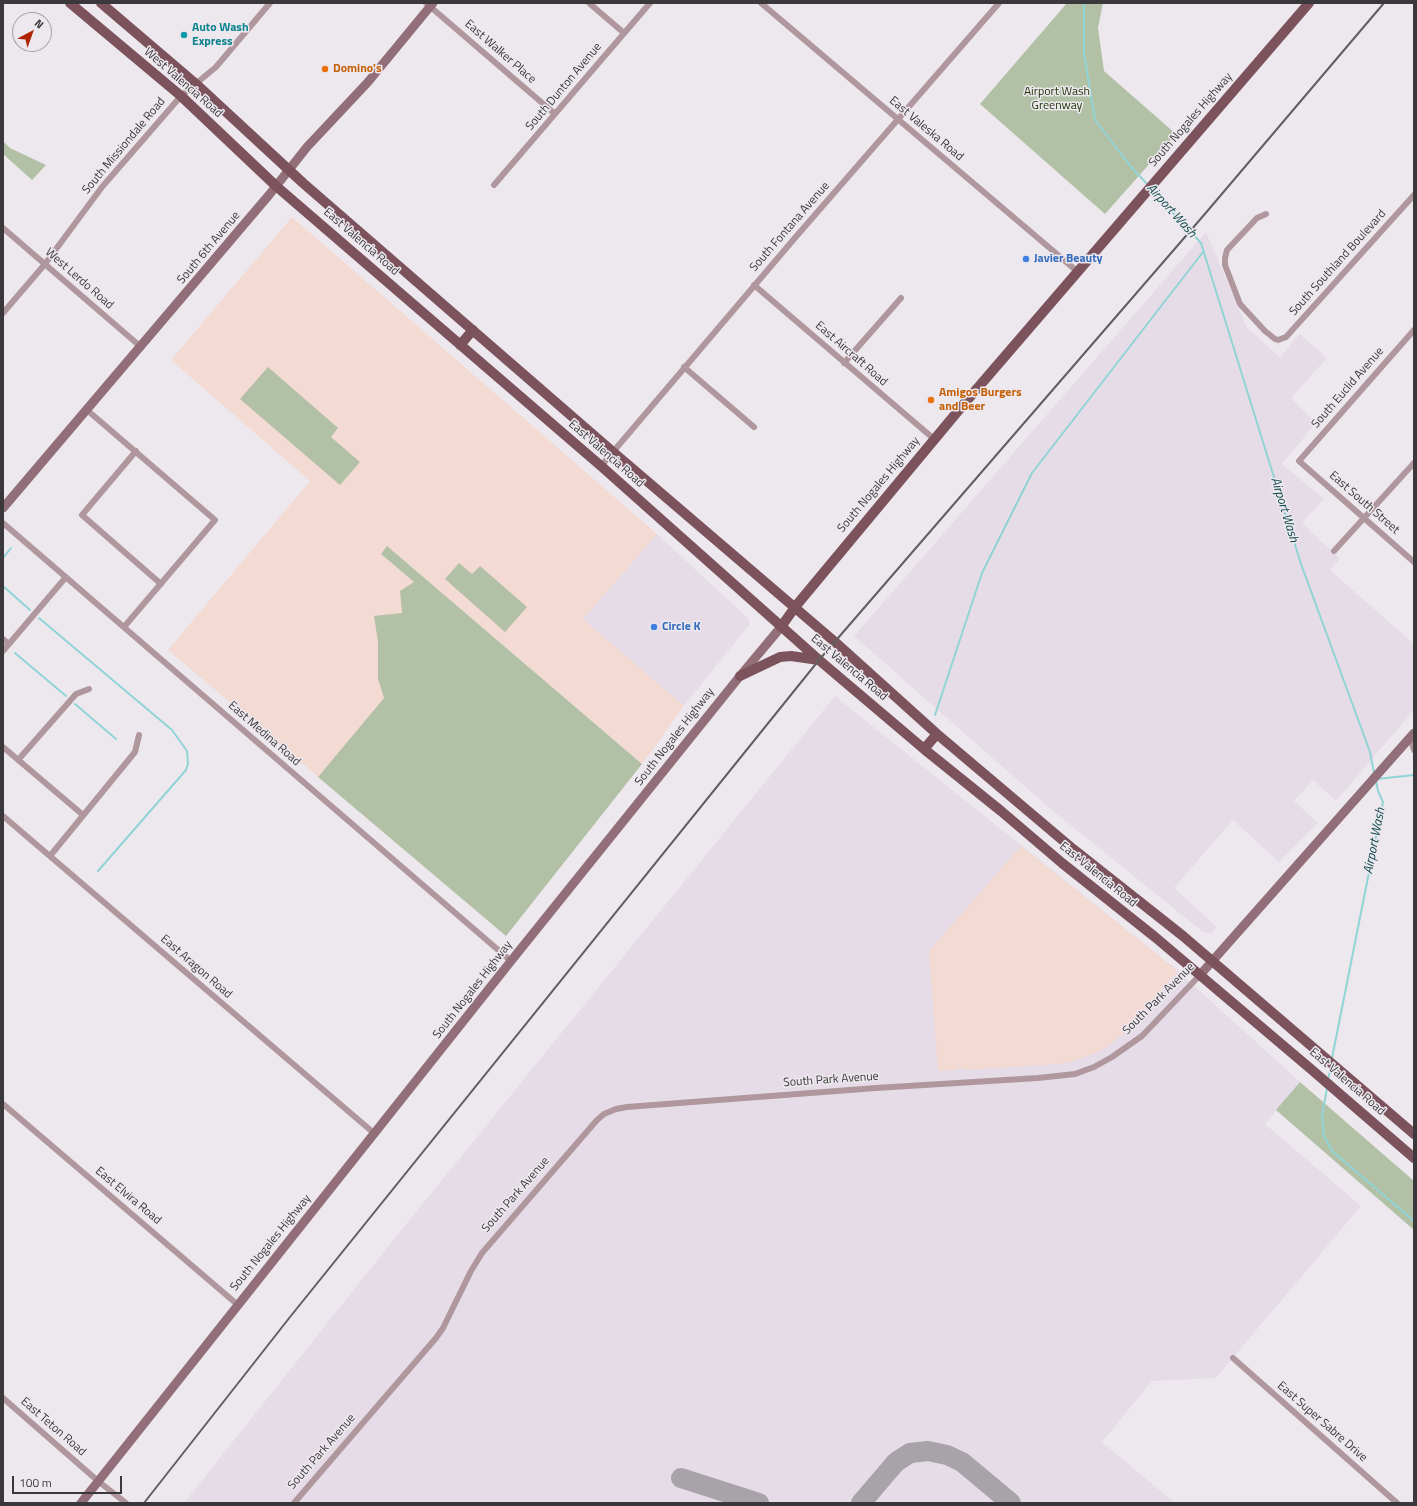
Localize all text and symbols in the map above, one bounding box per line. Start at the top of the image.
north arrow [12,12,52,52]
text: N [31,15,47,32]
street label: East Walker Place [461,17,539,87]
place label: Auto Wash Express [192,21,249,49]
marker: Auto Wash Express [179,30,189,40]
street label: South Dunton Avenue [523,40,605,134]
street label: West Valencia Road [141,45,225,121]
place label: Domino's [333,62,382,76]
marker: Domino's [320,64,330,74]
street label: South Nogales Highway [1146,70,1236,170]
park label: Airport Wash Greenway [1024,85,1090,113]
street label: East Valeska Road [886,94,966,164]
street label: South Missiondale Road [79,95,169,197]
street label: South Fontana Avenue [747,179,833,275]
water label: Airport Wash [1143,181,1199,241]
street label: East Valencia Road [320,205,402,279]
street label: South Southland Boulevard [1287,207,1389,319]
street label: South 6th Avenue [175,209,243,287]
street label: West Lerdo Road [42,245,116,313]
place label: Javier Beauty [1034,252,1103,266]
marker: Javier Beauty [1021,254,1031,264]
street label: East Aircraft Road [812,319,890,389]
street label: South Euclid Avenue [1309,345,1387,431]
place label: Amigos Burgers and Beer [939,386,1022,414]
marker: Amigos Burgers and Beer [926,395,936,405]
street label: East Valencia Road [565,417,647,491]
street label: South Nogales Highway [835,434,923,536]
street label: East South Street [1326,469,1402,537]
water label: Airport Wash [1267,476,1301,544]
place label: Circle K [662,620,701,634]
marker: Circle K [649,622,659,632]
street label: East Valencia Road [808,632,890,704]
street label: South Nogales Highway [632,685,718,789]
street label: East Medina Road [225,699,303,769]
water label: Airport Wash [1361,807,1389,875]
street label: East Valencia Road [1056,839,1140,911]
street label: East Aragon Road [157,932,235,1002]
street label: South Nogales Highway [430,938,516,1042]
street label: South Park Avenue [1120,960,1198,1038]
street label: East Valencia Road [1306,1045,1388,1119]
street label: South Park Avenue [783,1069,879,1091]
street label: South Park Avenue [479,1154,553,1236]
street label: East Elvira Road [92,1164,164,1228]
street label: South Nogales Highway [228,1192,314,1294]
street label: East Super Sabre Drive [1274,1379,1370,1465]
street label: East Teton Road [17,1395,89,1459]
street label: South Park Avenue [285,1411,359,1493]
scale bar [14,1468,124,1494]
text: 100 m [19,1473,52,1492]

